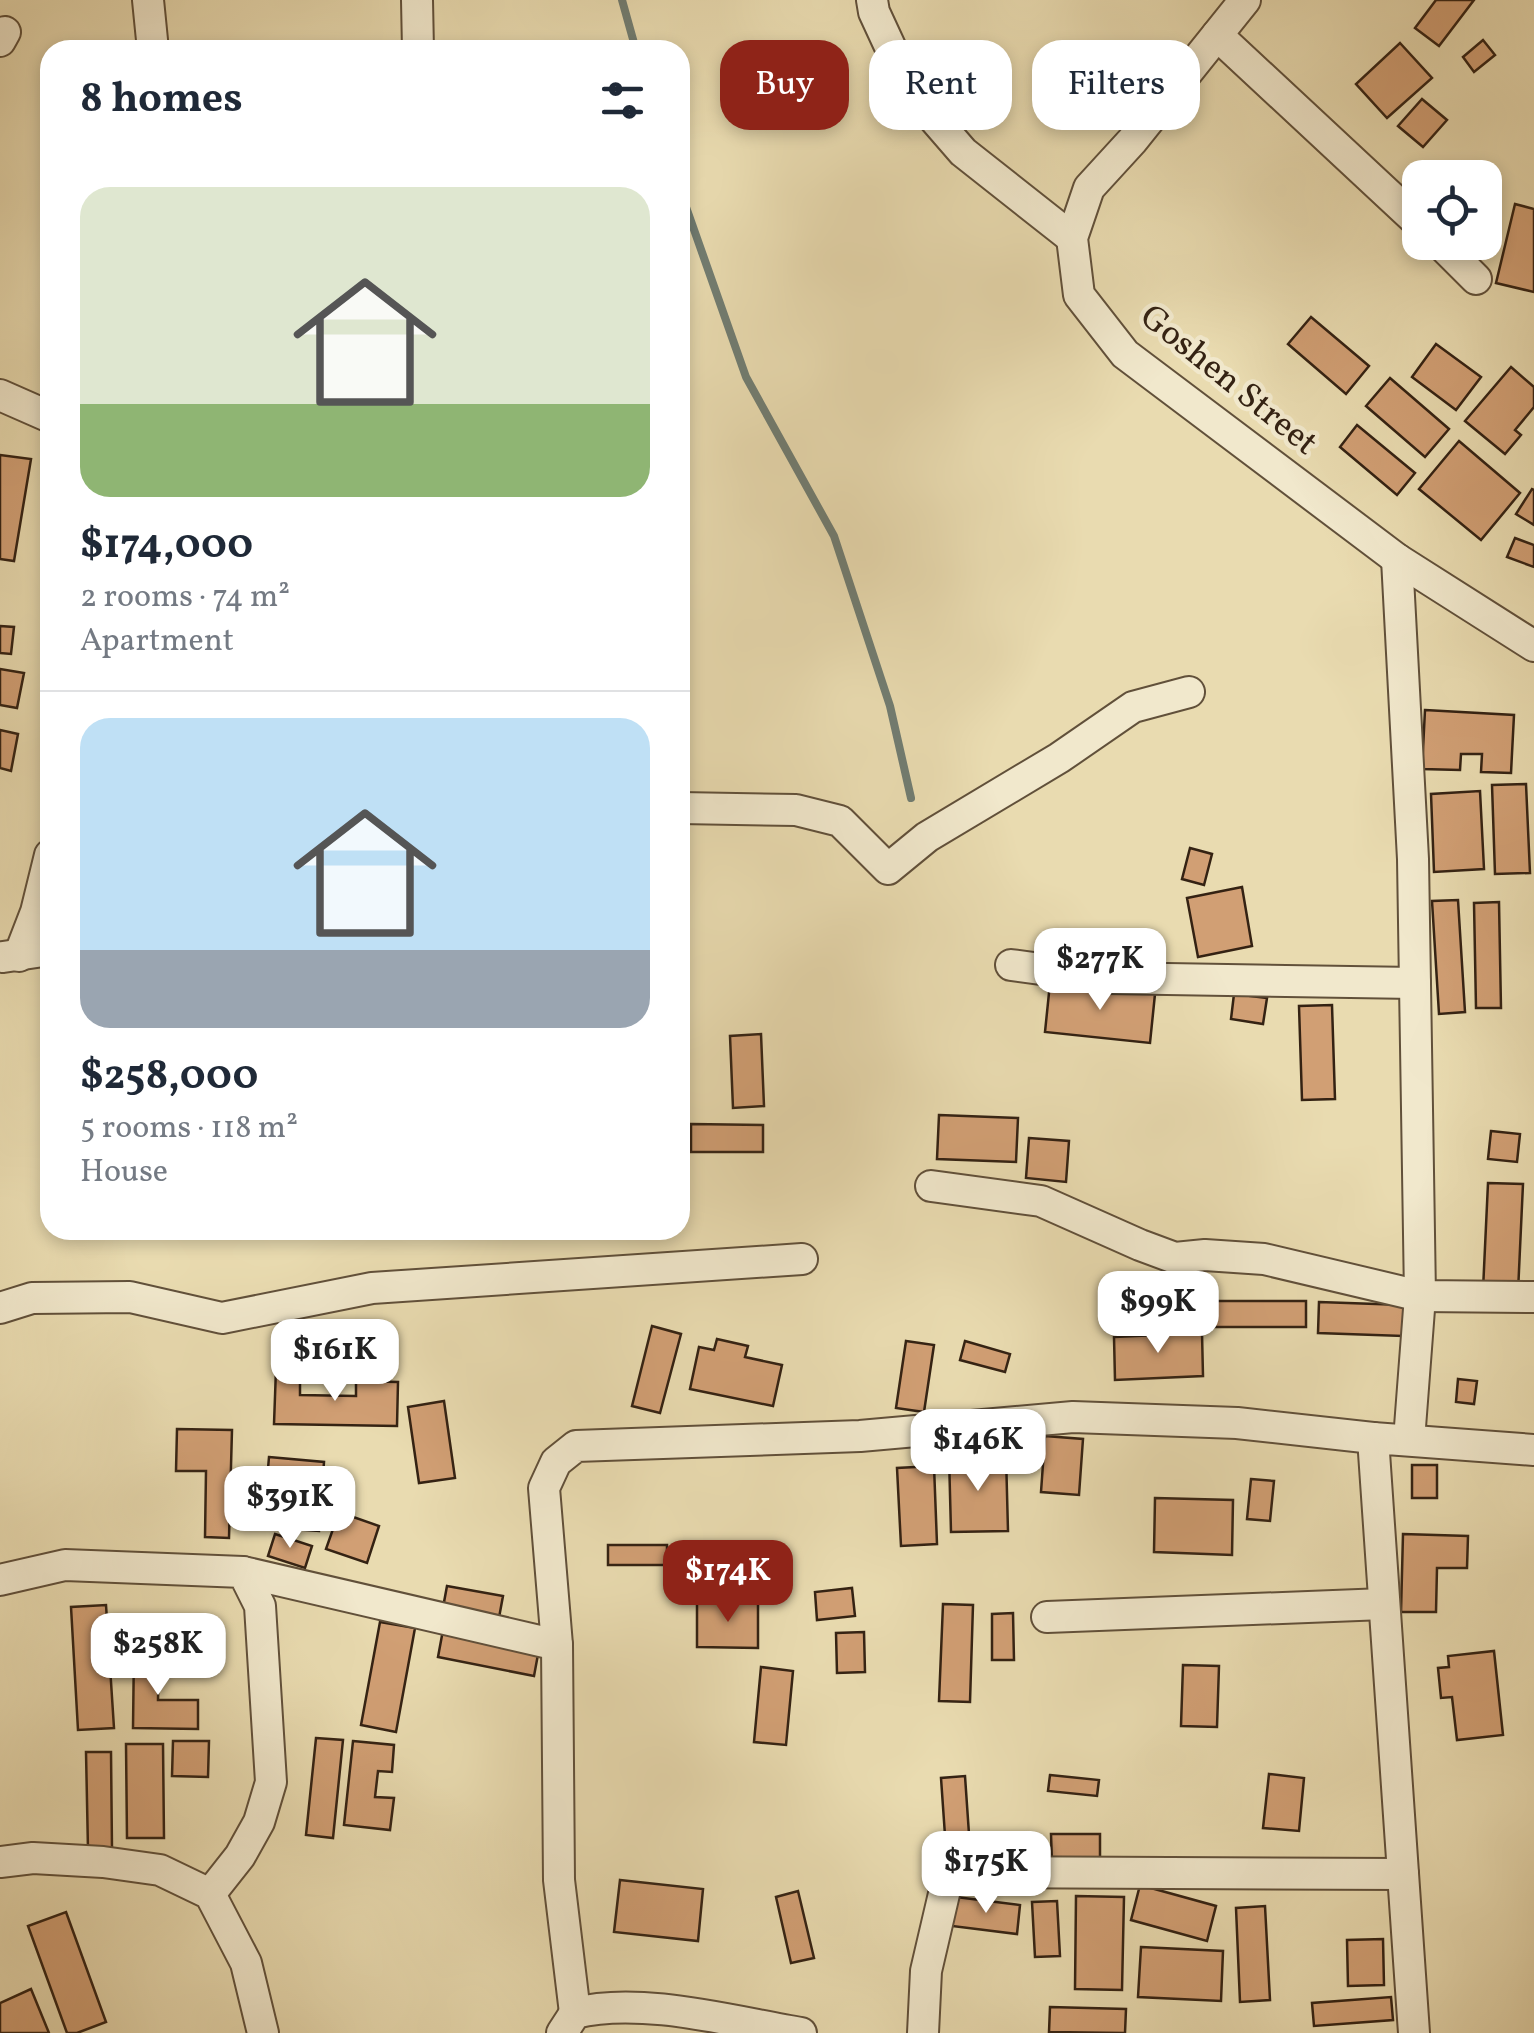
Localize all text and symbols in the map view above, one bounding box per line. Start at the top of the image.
chip: Buy [720,40,849,130]
chip: Rent [869,40,1012,130]
chip: Filters [1032,40,1200,130]
text: 8 homes [80,71,243,130]
icon: filters [595,73,650,128]
map controls [1402,160,1502,260]
button: locate [1402,160,1502,260]
icon: home [275,252,455,432]
street label: Goshen Street [1129,294,1327,468]
text: $174,000 [80,517,253,576]
text: 2 rooms · 74 m² [80,576,290,620]
text: Apartment [80,620,234,664]
icon: home [275,783,455,963]
pin: $277K [1030,928,1170,1013]
text: $277K [1056,938,1144,982]
text: $258,000 [80,1048,258,1107]
text: 5 rooms · 118 m² [80,1107,298,1151]
text: House [80,1151,168,1195]
pin: $99K [1099,1271,1217,1356]
text: $99K [1120,1281,1196,1325]
pin: $161K [265,1319,405,1404]
text: $161K [293,1329,377,1373]
pin: $146K [908,1409,1048,1494]
text: $146K [933,1419,1023,1463]
pin: $391K [220,1466,360,1551]
text: $391K [246,1476,334,1520]
pin: $174K [658,1540,798,1625]
text: $174K [685,1550,771,1594]
pin: $258K [88,1613,228,1698]
text: $258K [113,1623,203,1667]
pin: $175K [916,1831,1056,1916]
text: $175K [944,1841,1028,1885]

